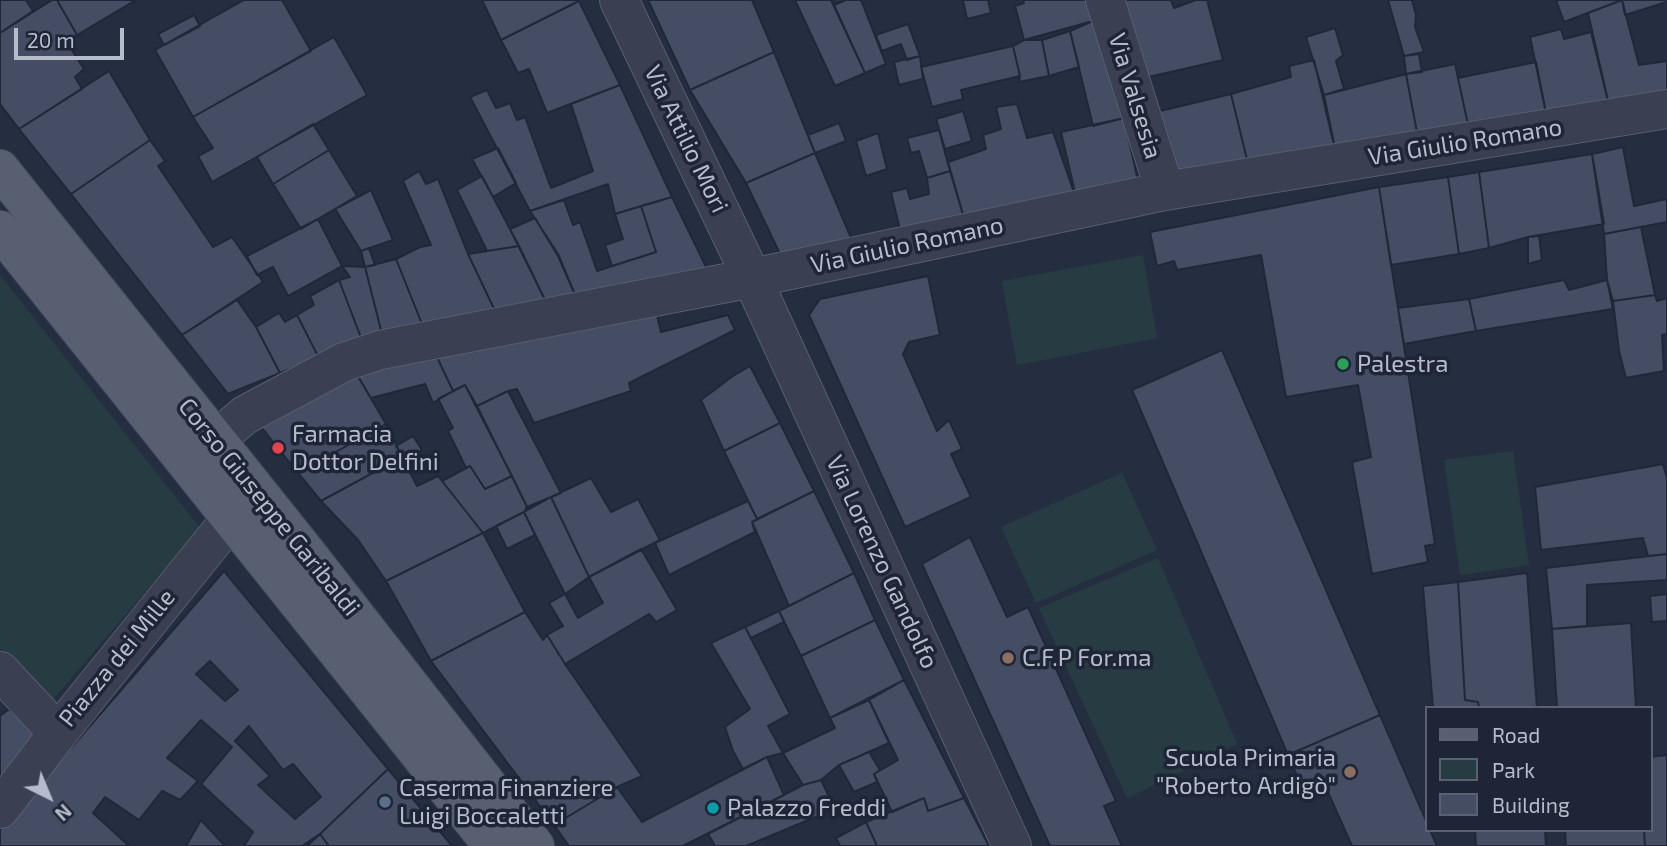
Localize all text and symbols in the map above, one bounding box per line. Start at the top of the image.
scale bar [18,14,128,58]
text: 20 m [27,27,75,52]
street label: Via Valsesia [1102,30,1168,162]
street label: Via Attilio Mori [638,61,734,217]
street label: Via Giulio Romano [1366,112,1564,172]
street label: Via Giulio Romano [808,211,1006,279]
place label: Palestra [1357,350,1448,378]
marker: Palestra [1335,356,1351,372]
street label: Corso Giuseppe Garibaldi [172,392,366,622]
place label: Farmacia Dottor Delfini [292,420,439,476]
marker: Farmacia Dottor Delfini [270,440,286,456]
street label: Via Lorenzo Gandolfo [820,451,944,673]
street label: Piazza dei Mille [53,584,181,732]
place label: C.F.P For.ma [1022,644,1151,672]
marker: C.F.P For.ma [1000,650,1016,666]
legend [1426,706,1653,832]
text: Road [1492,722,1540,747]
place label: Scuola Primaria "Roberto Ardigò" [1156,744,1336,800]
text: Park [1492,757,1535,782]
north arrow [14,762,84,832]
marker: Scuola Primaria "Roberto Ardigò" [1342,764,1358,780]
place label: Caserma Finanziere Luigi Boccaletti [399,774,613,830]
text: Building [1492,792,1570,817]
marker: Caserma Finanziere Luigi Boccaletti [377,794,393,810]
place label: Palazzo Freddi [727,794,886,822]
text: N [51,800,77,826]
marker: Palazzo Freddi [705,800,721,816]

